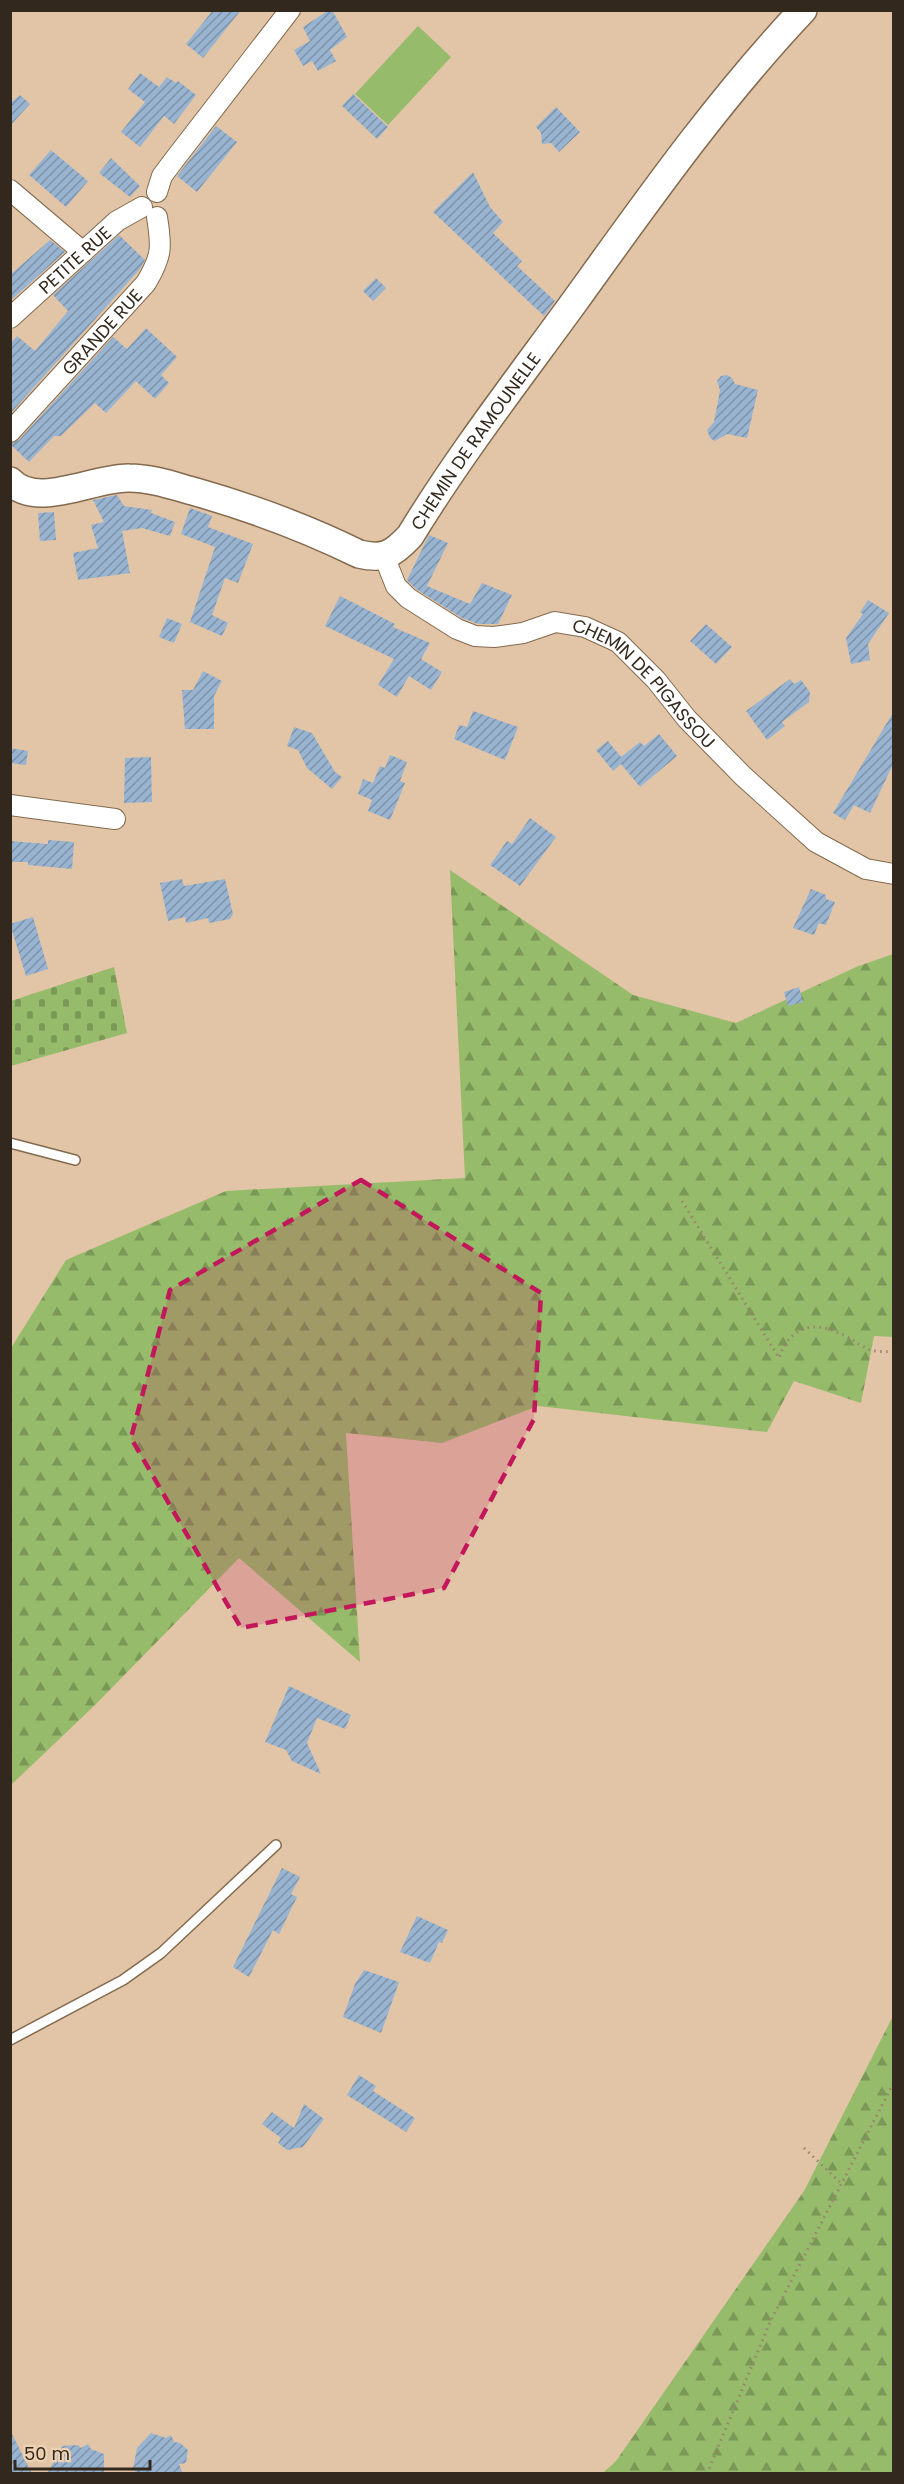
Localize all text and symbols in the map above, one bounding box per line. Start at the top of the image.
street label: PETITE RUE [33,220,116,299]
street label: GRANDE RUE [56,283,148,380]
street label: CHEMIN DE RAMOUNELLE [404,347,546,535]
street label: CHEMIN DE PIGASSOU [571,613,721,754]
scale bar [15,2433,150,2471]
text: 50 m [24,2441,70,2466]

